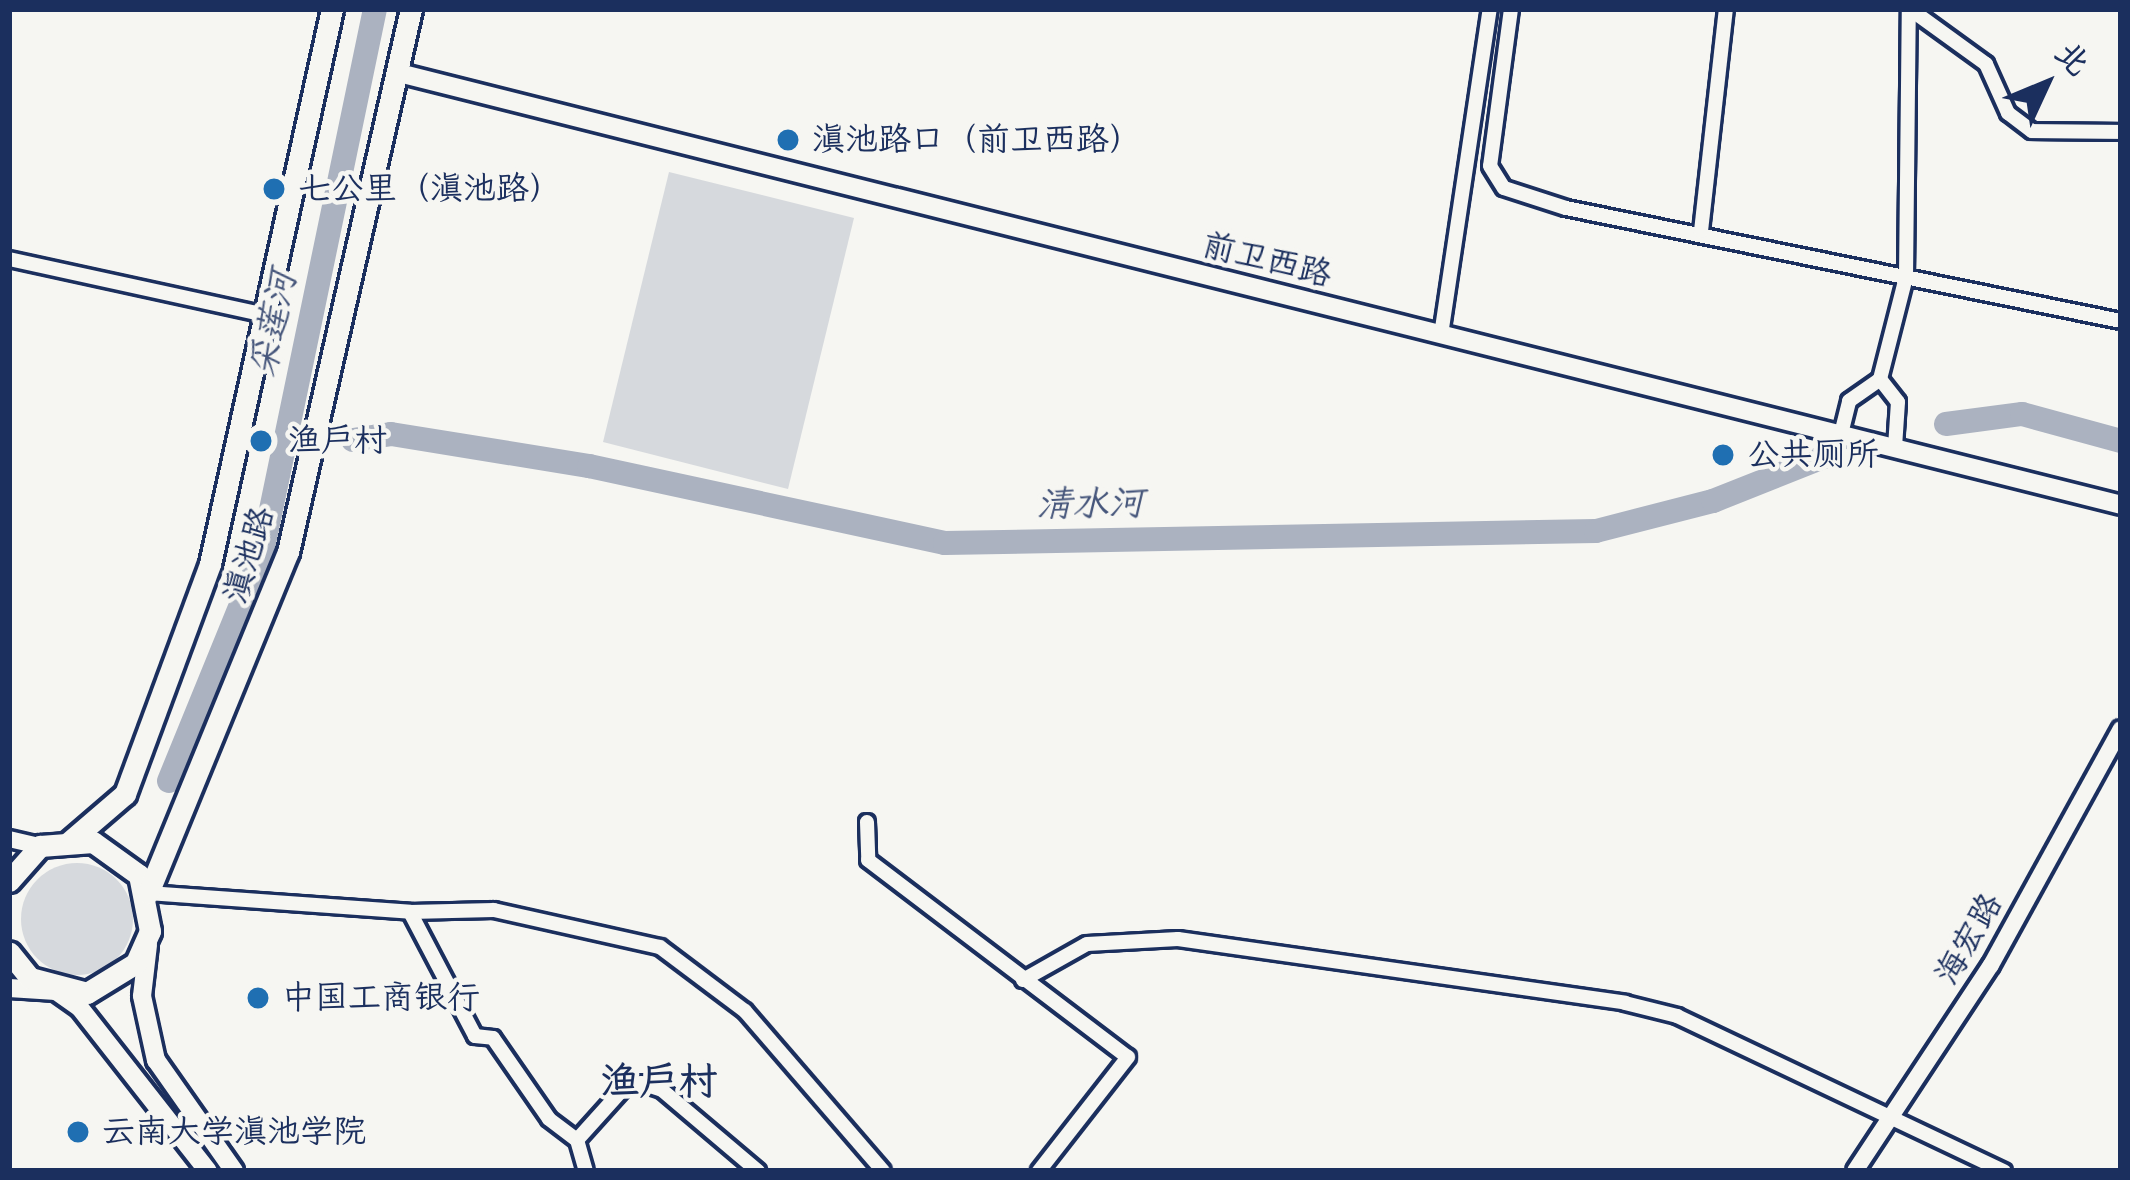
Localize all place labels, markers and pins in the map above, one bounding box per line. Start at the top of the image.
place label: 滇池路口（前卫西路） [812,120,1142,160]
marker: 滇池路口（前卫西路） [775,127,801,153]
place label: 七公里（滇池路） [298,169,562,209]
marker: 七公里（滇池路） [261,176,287,202]
place label: 渔户村 [288,421,387,461]
marker: 渔户村 [245,425,277,457]
place label: 公共厕所 [1747,435,1879,475]
marker: 公共厕所 [1710,442,1736,468]
place label: 中国工商银行 [282,978,480,1018]
marker: 中国工商银行 [245,985,271,1011]
place label: 云南大学滇池学院 [102,1112,366,1152]
marker: 云南大学滇池学院 [65,1119,91,1145]

